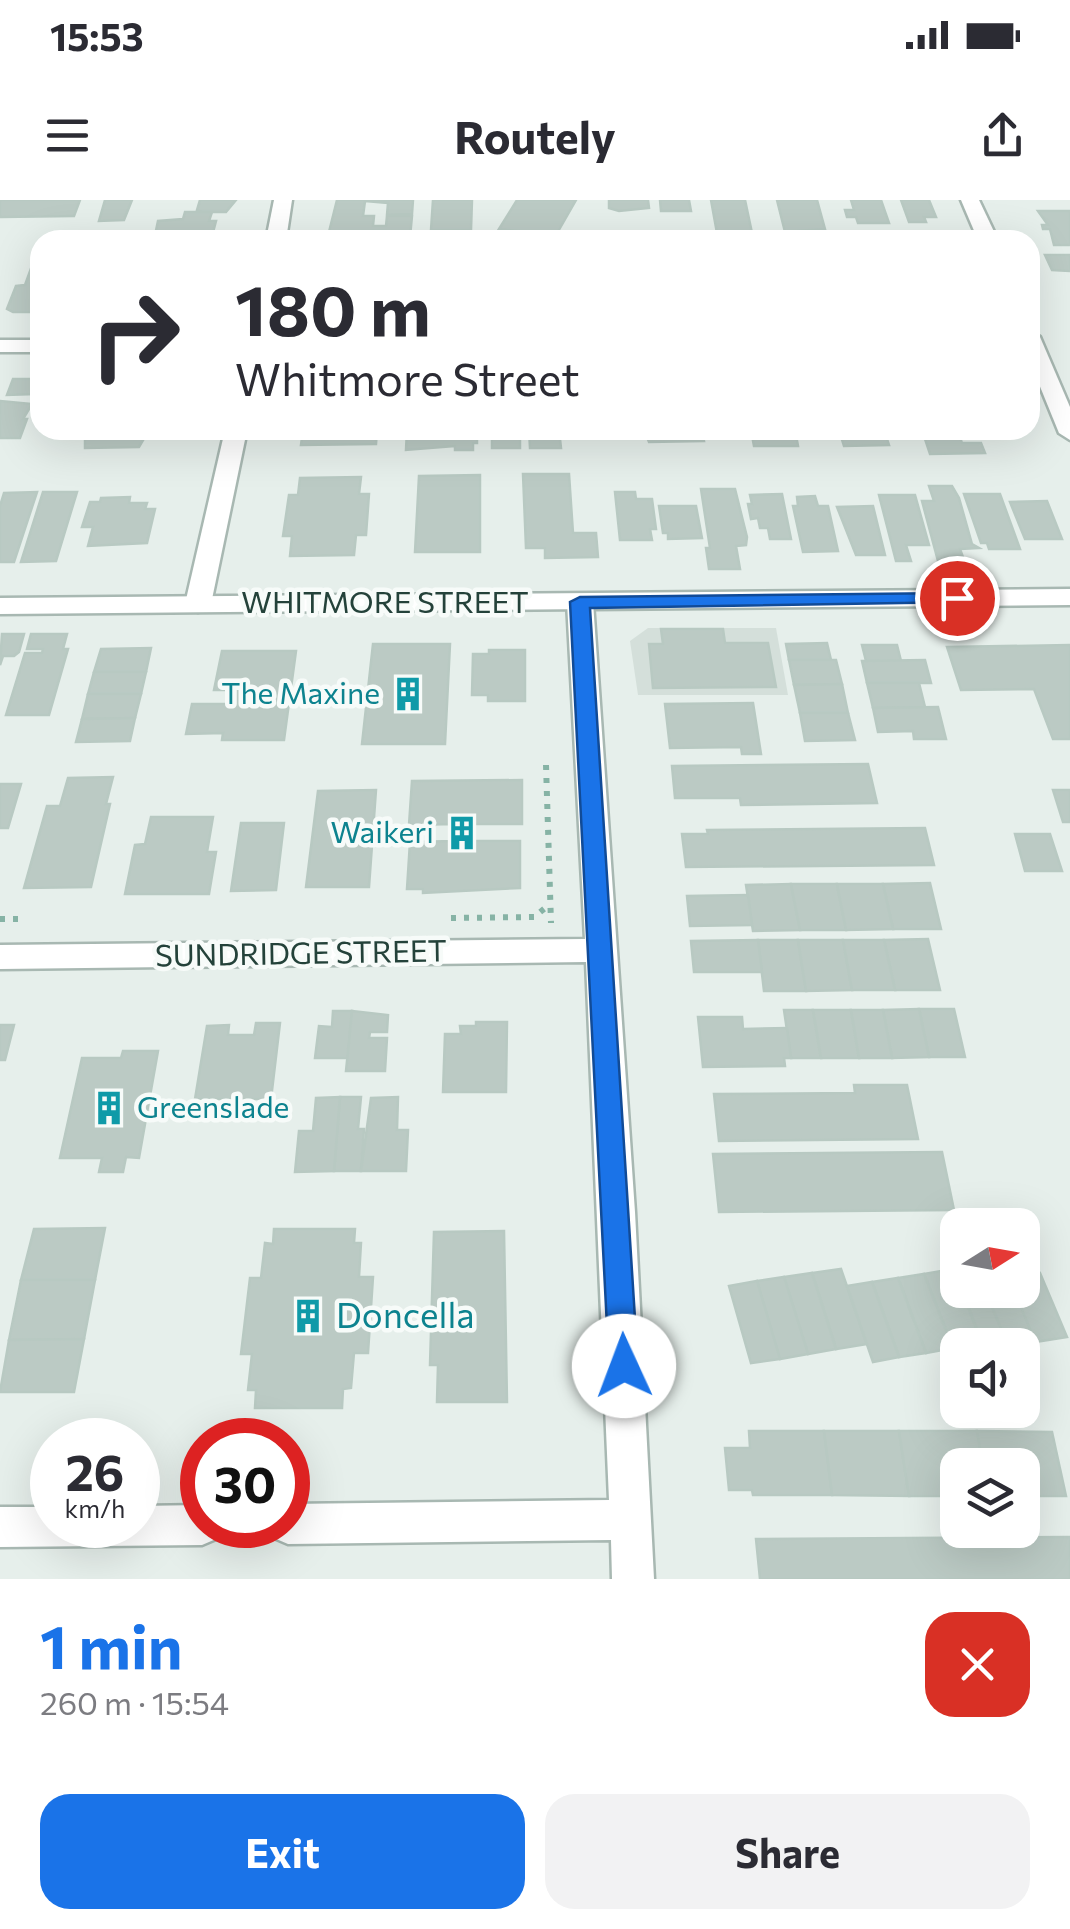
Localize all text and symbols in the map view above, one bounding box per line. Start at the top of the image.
text: 15:53 [50,12,144,59]
icon: menu [40,108,95,163]
text: Routely [454,108,616,163]
icon: share [975,108,1030,163]
text: 180 m [235,265,431,350]
icon: right [70,270,200,400]
text: Whitmore Street [235,350,580,405]
pin [915,556,1000,641]
icon: arrive [930,571,985,626]
street label: WHITMORE STREET [241,582,529,619]
place label: The Maxine [221,673,380,710]
building icon: The Maxine [389,675,427,713]
place label: Waikeri [330,812,434,849]
building icon: Waikeri [443,814,481,852]
street label: SUNDRIDGE STREET [155,930,447,973]
place label: Greenslade [137,1087,289,1124]
building icon: Greenslade [90,1089,128,1127]
north arrow [940,1208,1040,1308]
map controls [940,1208,1040,1548]
place label: Doncella [336,1292,475,1335]
building icon: Doncella [289,1297,327,1335]
position arrow [572,1314,676,1418]
button: sound [940,1328,1040,1428]
speed limit sign: 30 [180,1418,310,1548]
text: 26 [65,1440,124,1501]
button: layers [940,1448,1040,1548]
text: km/h [65,1493,125,1523]
text: 1 min [40,1608,182,1681]
button: close [925,1612,1030,1717]
text: 260 m · 15:54 [40,1682,229,1722]
button: Exit [40,1794,525,1909]
button: Share [545,1794,1030,1909]

